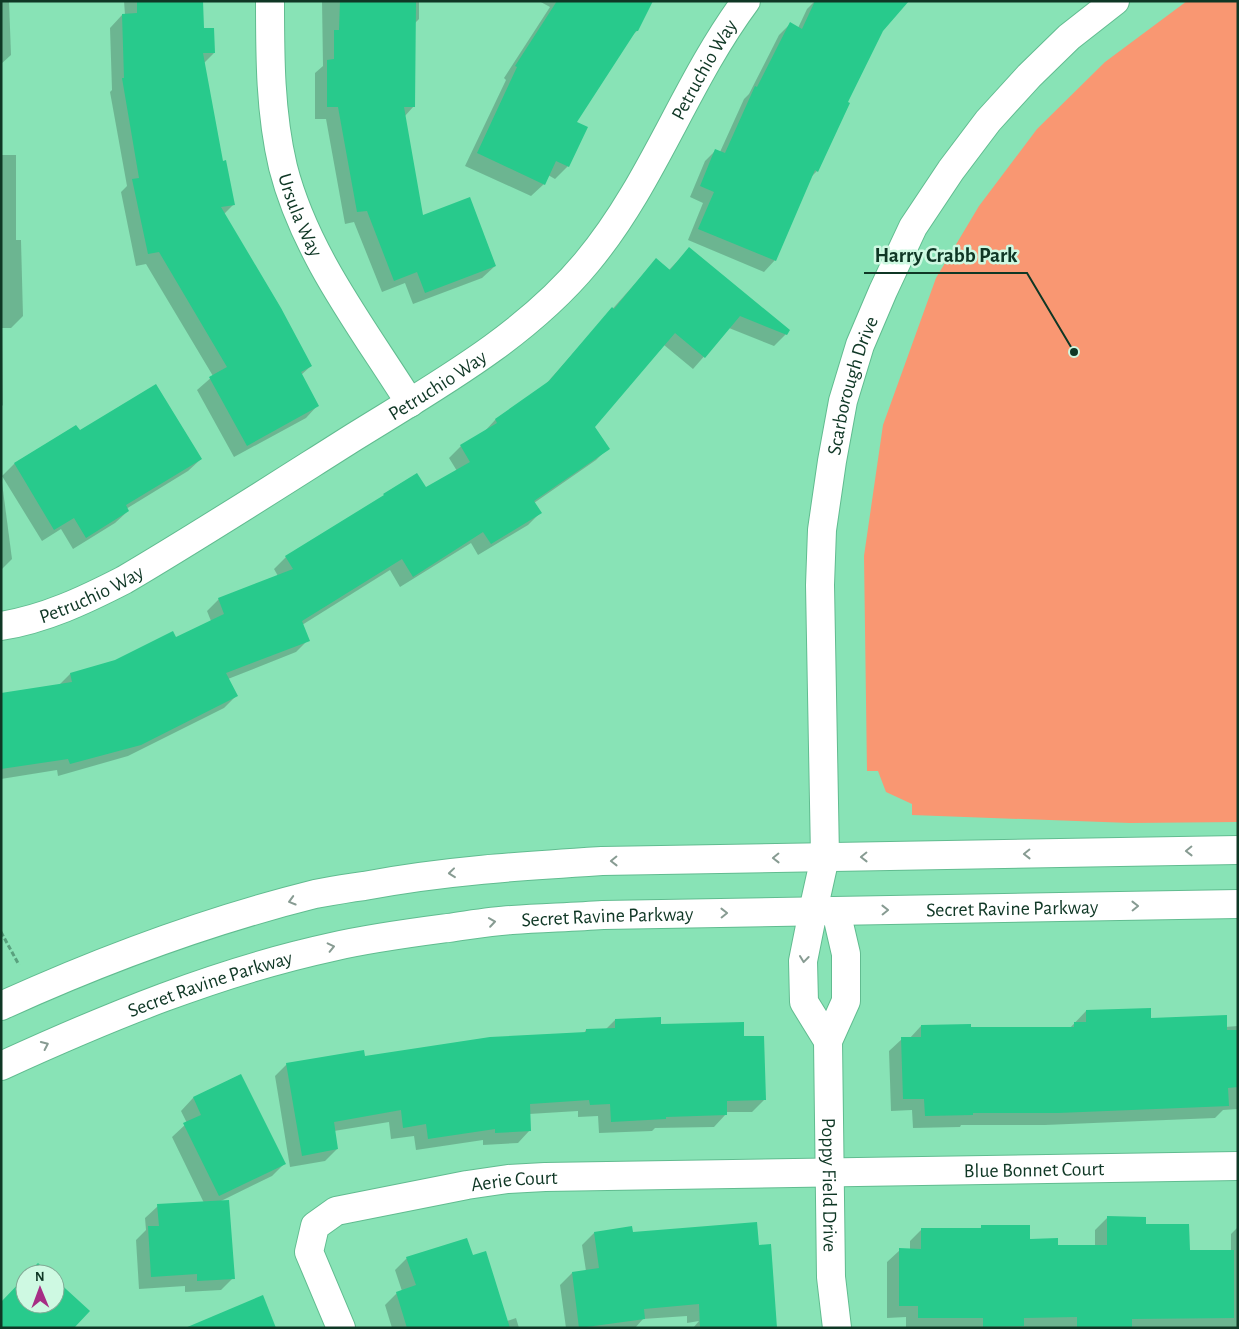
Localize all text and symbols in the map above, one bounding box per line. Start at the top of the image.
street label: Petruchio Way [668,16,741,123]
street label: Ursula Way [274,171,326,261]
callout: Harry Crabb Park [864,237,1027,273]
text: Harry Crabb Park [874,245,1018,266]
street label: Scarborough Drive [824,313,882,457]
street label: Petruchio Way [385,346,491,424]
street label: Petruchio Way [37,562,147,627]
one-way arrow [1185,846,1192,856]
one-way arrow [1022,849,1030,859]
one-way arrow [860,851,868,862]
one-way arrow [772,853,780,863]
one-way arrow [609,856,617,866]
one-way arrow [447,867,455,878]
one-way arrow [287,895,296,906]
street label: Secret Ravine Parkway [926,897,1099,920]
one-way arrow [1131,900,1139,911]
street label: Secret Ravine Parkway [521,904,694,930]
one-way arrow [882,905,889,915]
one-way arrow [720,908,728,918]
one-way arrow [488,917,496,928]
one-way arrow [327,942,336,953]
street label: Secret Ravine Parkway [125,948,295,1021]
one-way arrow [799,955,810,963]
one-way arrow [40,1042,49,1052]
street label: Poppy Field Drive [818,1118,840,1252]
street label: Blue Bonnet Court [963,1159,1105,1181]
street label: Aerie Court [470,1168,558,1195]
north arrow [15,1264,65,1314]
text: N [35,1270,45,1284]

